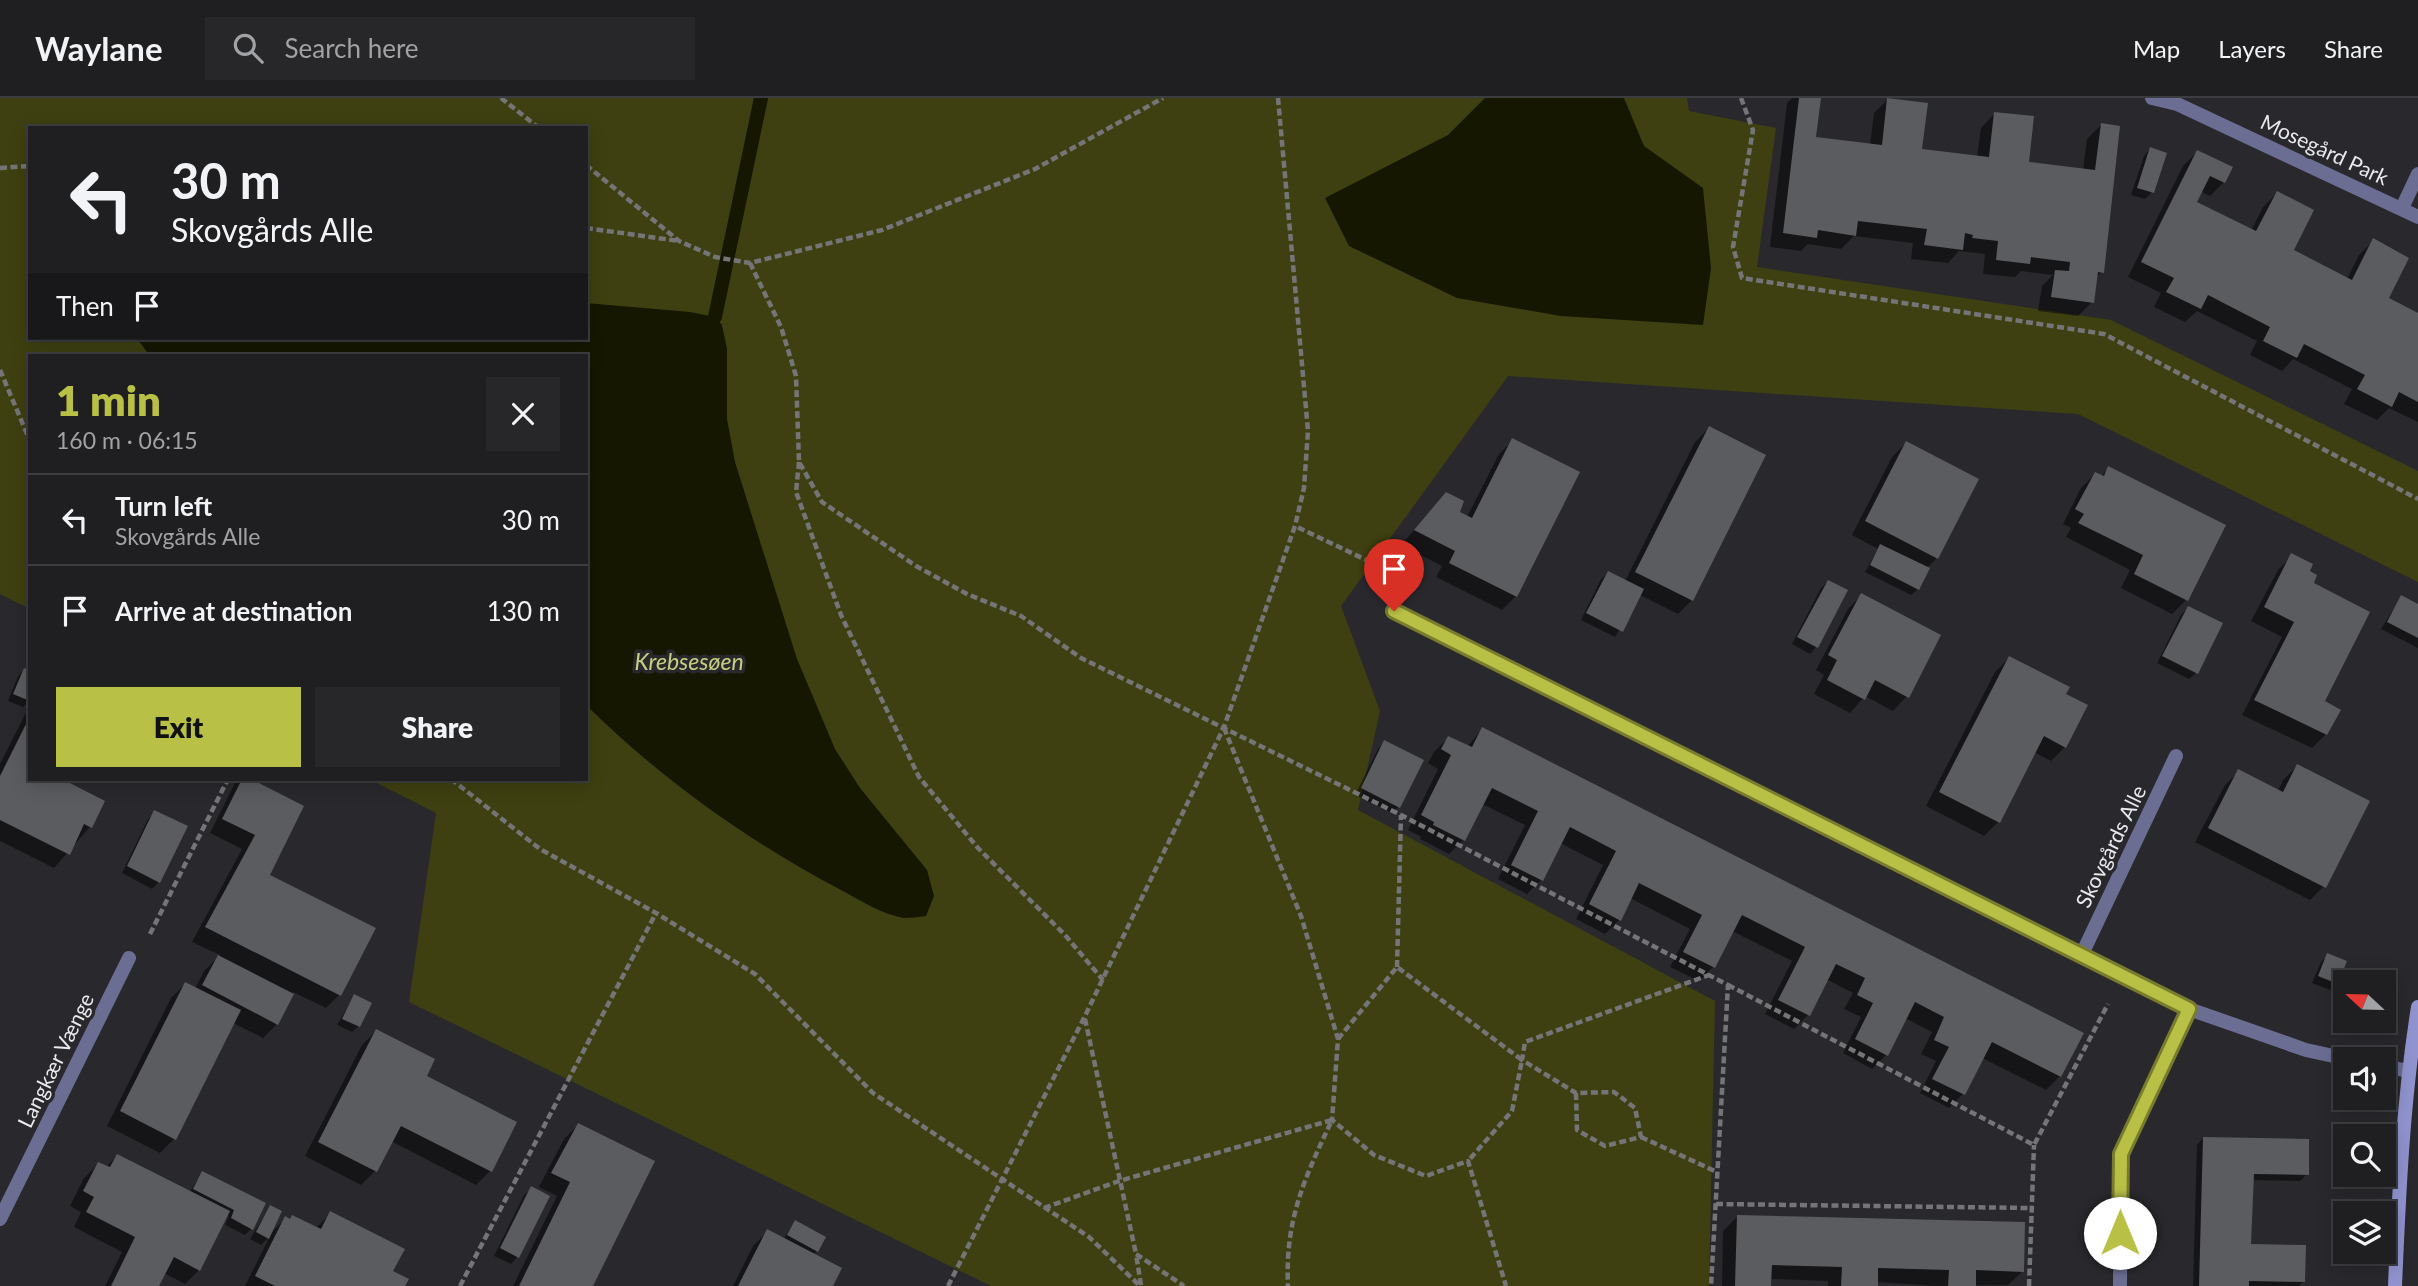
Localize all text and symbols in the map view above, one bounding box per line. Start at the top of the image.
search box [205,17,695,80]
text: Waylane [35,28,163,68]
icon: search [229,29,267,67]
text: Search here [285,32,419,64]
text: Map [2133,34,2180,63]
text: Layers [2218,34,2286,63]
text: Share [2324,34,2383,63]
street label: Mosegård Park [2257,109,2393,190]
text: 30 m [171,151,281,209]
icon: left [56,154,147,245]
text: Skovgårds Alle [171,210,373,249]
icon: arrive [128,287,166,325]
text: Then [56,290,114,322]
text: 1 min [56,375,161,425]
button: close [486,377,560,451]
text: 160 m · 06:15 [56,426,198,454]
text: Turn left [115,490,212,522]
icon: left [56,501,94,539]
text: 30 m [502,504,560,536]
text: Skovgårds Alle [115,522,260,550]
pin [1364,539,1424,611]
icon: arrive [1375,550,1413,588]
icon: arrive [56,592,94,630]
text: Arrive at destination [115,595,352,627]
text: 130 m [487,595,560,627]
water label: Krebsesøen [634,647,744,675]
button: Exit [56,687,301,767]
button: Share [315,687,560,767]
street label: Skovgårds Alle [2070,781,2150,911]
north arrow [2333,970,2396,1032]
map controls [2333,970,2396,1264]
street label: Langkær Vænge [12,989,98,1131]
button: sound [2333,1047,2396,1110]
button: search [2333,1124,2396,1187]
position arrow [2083,1196,2157,1270]
button: layers [2333,1201,2396,1264]

